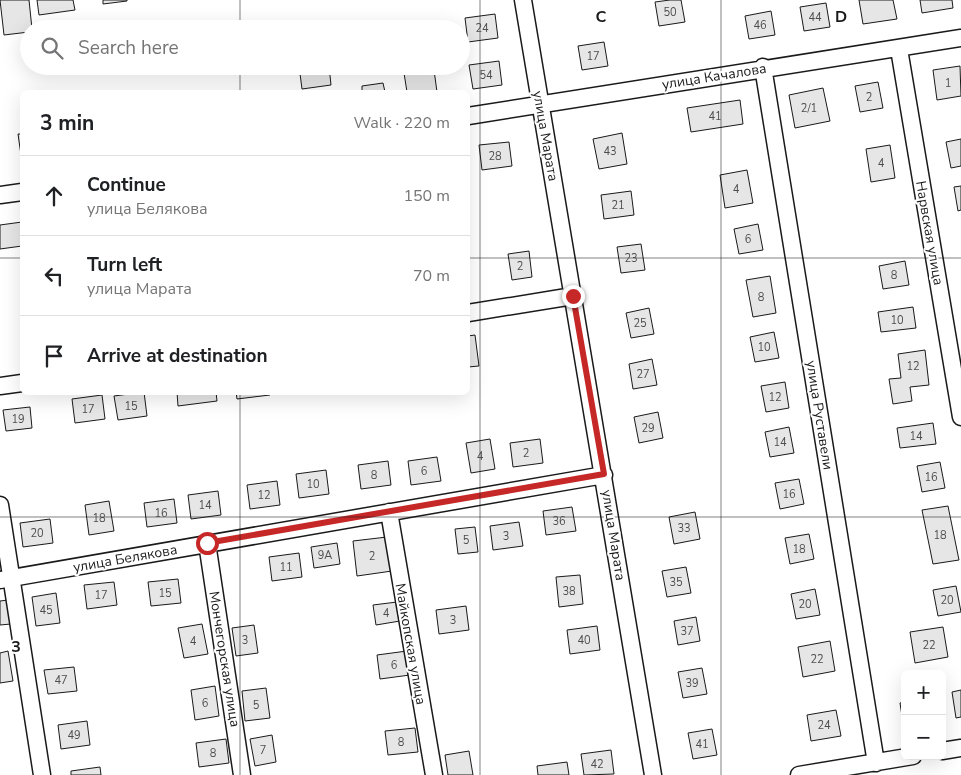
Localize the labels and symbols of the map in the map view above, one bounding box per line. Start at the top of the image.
house number: 50 [663,5,677,20]
text: C [596,6,607,28]
text: D [835,6,847,28]
house number: 44 [808,10,822,25]
house number: 46 [753,18,767,33]
house number: 24 [475,21,489,36]
house number: 17 [586,49,600,64]
street label: улица Качалова [660,59,768,94]
house number: 54 [479,68,493,83]
house number: 1 [945,76,951,91]
street label: улица Марата [528,89,563,183]
house number: 2 [866,90,872,105]
house number: 2/1 [801,101,817,116]
house number: 41 [708,109,722,124]
house number: 43 [603,144,617,159]
house number: 28 [488,149,502,164]
house number: 4 [878,156,885,171]
street label: Нарвская улица [911,179,948,287]
house number: 4 [733,182,740,197]
house number: 21 [611,198,625,213]
house number: 6 [745,232,752,247]
house number: 23 [624,251,638,266]
house number: 2 [517,259,523,274]
house number: 8 [891,268,898,283]
route end [562,285,585,308]
house number: 8 [758,290,765,305]
house number: 10 [890,313,904,328]
house number: 25 [633,316,647,331]
house number: 10 [757,340,771,355]
street label: улица Руставели [801,359,838,471]
house number: 12 [906,359,920,374]
house number: 27 [636,367,650,382]
house number: 12 [768,390,782,405]
house number: 15 [124,399,138,414]
house number: 17 [81,402,95,417]
house number: 19 [11,412,25,427]
house number: 29 [641,421,655,436]
house number: 14 [909,429,923,444]
house number: 14 [773,435,787,450]
house number: 2 [523,446,529,461]
house number: 4 [477,449,484,464]
house number: 6 [421,464,428,479]
house number: 8 [371,468,378,483]
house number: 16 [924,470,938,485]
house number: 10 [306,477,320,492]
house number: 16 [782,487,796,502]
house number: 12 [257,488,271,503]
street label: улица Марата [597,488,630,582]
house number: 14 [198,498,212,513]
house number: 16 [154,506,168,521]
house number: 18 [92,511,106,526]
house number: 36 [552,514,566,529]
house number: 33 [677,521,691,536]
house number: 20 [30,526,44,541]
house number: 18 [933,528,947,543]
house number: 3 [503,529,509,544]
route start [196,532,219,555]
house number: 5 [463,533,470,548]
street label: улица Белякова [71,540,179,577]
house number: 18 [792,542,806,557]
house number: 9А [318,548,332,563]
house number: 2 [369,549,375,564]
house number: 11 [279,560,293,575]
house number: 35 [669,575,683,590]
street label: Майкопская улица [390,582,431,706]
house number: 38 [562,584,576,599]
house number: 15 [158,586,172,601]
house number: 17 [94,588,108,603]
street label: Мончегорская улица [204,590,245,728]
house number: 20 [940,593,954,608]
house number: 20 [798,597,812,612]
house number: 45 [39,603,53,618]
house number: 4 [383,606,390,621]
house number: 3 [450,613,456,628]
house number: 37 [680,624,694,639]
house number: 3 [242,633,248,648]
house number: 40 [577,633,591,648]
house number: 4 [190,634,197,649]
text: 3 [11,636,21,658]
house number: 22 [922,638,936,653]
house number: 22 [810,652,824,667]
house number: 6 [391,658,398,673]
house number: 47 [54,673,68,688]
house number: 39 [685,676,699,691]
house number: 6 [202,696,209,711]
house number: 5 [253,698,260,713]
house number: 24 [817,718,831,733]
house number: 49 [67,728,81,743]
house number: 8 [398,735,405,750]
house number: 41 [695,737,709,752]
house number: 7 [260,743,266,758]
house number: 8 [210,746,217,761]
house number: 42 [590,757,604,772]

